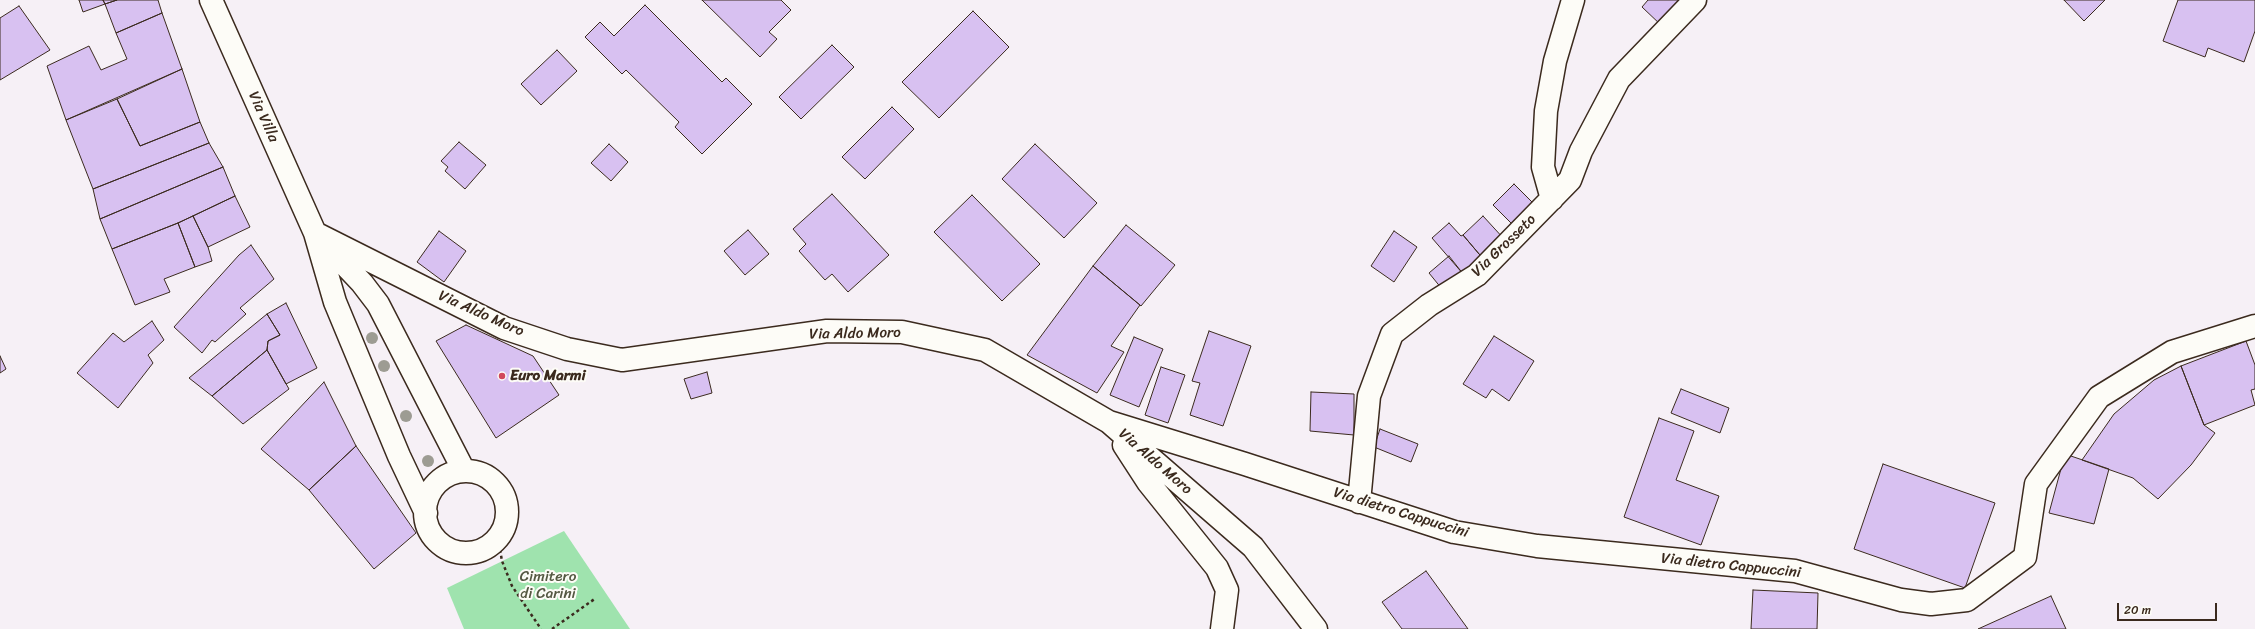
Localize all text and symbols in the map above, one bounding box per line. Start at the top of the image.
street label: Via Villa [244,89,282,145]
street label: Via Grosseto [1468,211,1540,281]
street label: Via Aldo Moro [435,287,527,341]
street label: Via Aldo Moro [809,324,901,344]
place label: Euro Marmi [510,367,586,385]
marker: Euro Marmi [497,371,507,381]
street label: Via Aldo Moro [1115,425,1195,499]
street label: Via dietro Cappuccini [1331,484,1471,542]
street label: Via dietro Cappuccini [1660,550,1802,582]
park label: Cimitero di Carini [520,568,576,603]
scale bar [2119,595,2219,621]
text: 20 m [2124,599,2151,621]

